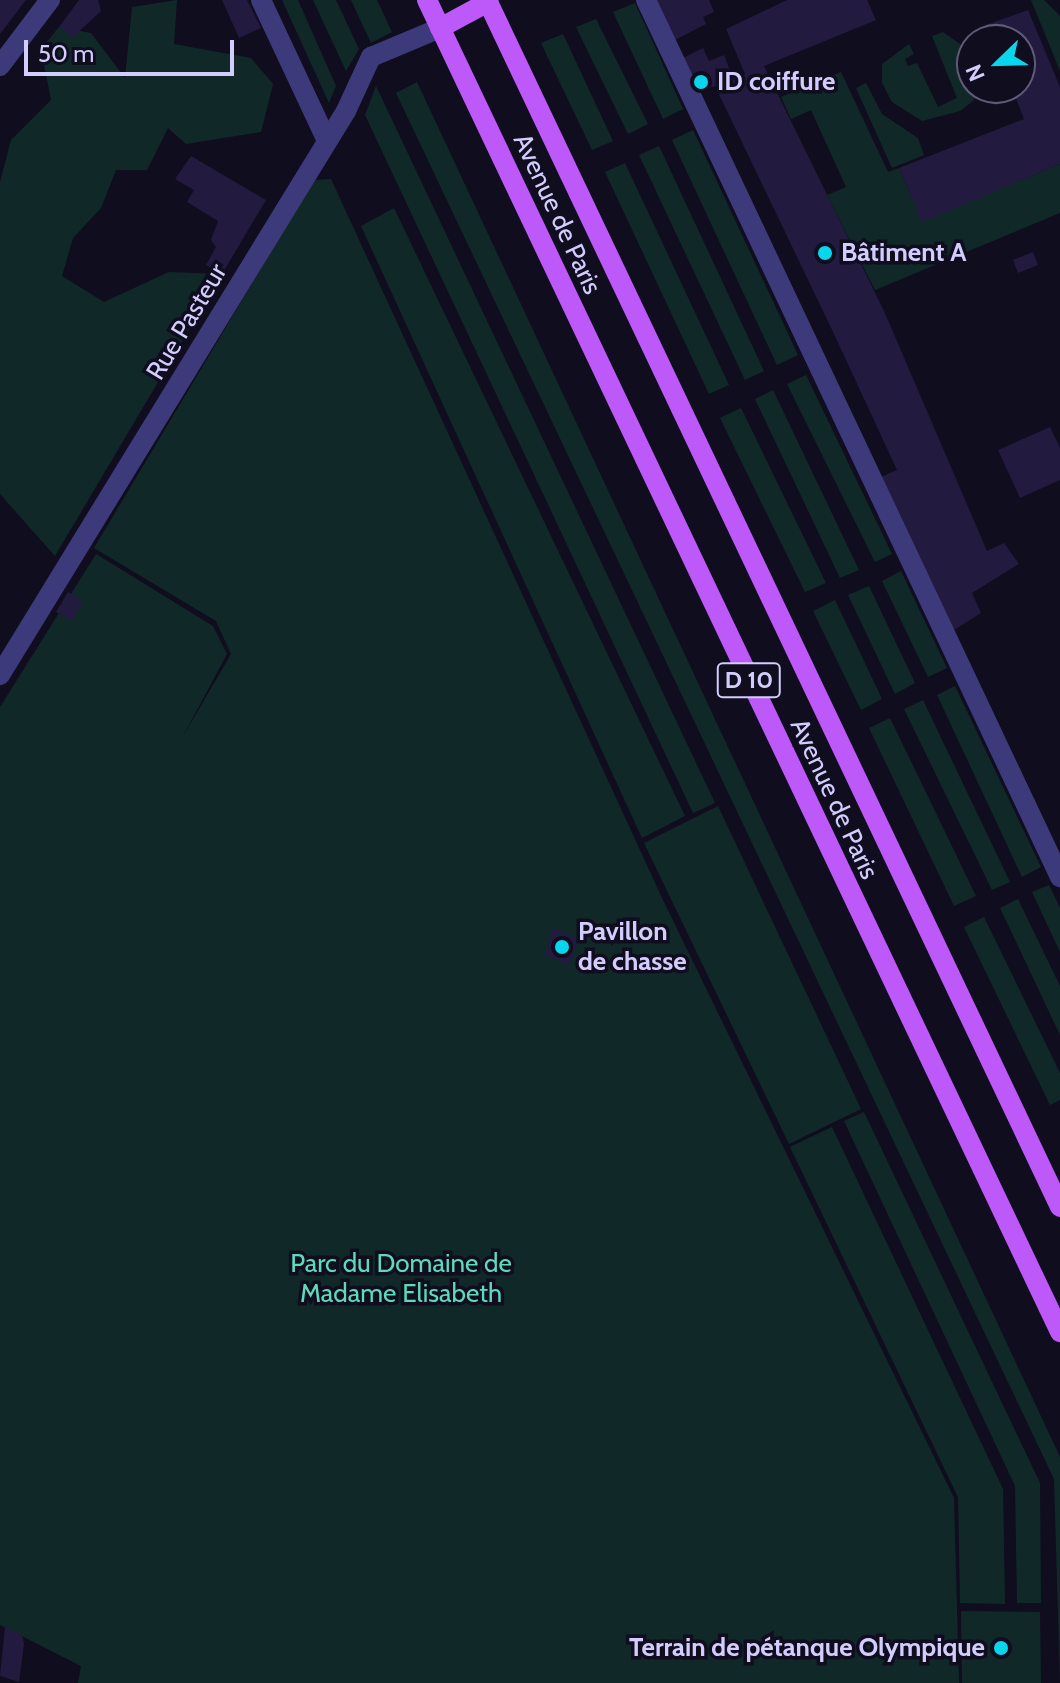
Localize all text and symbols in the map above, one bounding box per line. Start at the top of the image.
scale bar [28,24,238,74]
north arrow [956,24,1036,104]
text: 50 m [38,39,94,68]
text: N [960,60,991,85]
place label: ID coiffure [717,66,835,98]
marker: ID coiffure [692,73,710,91]
street label: Avenue de Paris [506,129,608,299]
place label: Bâtiment A [841,237,966,269]
marker: Bâtiment A [816,244,834,262]
street label: Rue Pasteur [140,258,234,386]
road number: D 10 [715,660,783,700]
street label: Avenue de Paris [783,714,885,884]
place label: Pavillon de chasse [578,916,687,978]
marker: Pavillon de chasse [553,938,571,956]
park label: Parc du Domaine de Madame Elisabeth [290,1248,512,1310]
place label: Terrain de pétanque Olympique [629,1632,985,1664]
marker: Terrain de pétanque Olympique [992,1639,1010,1657]

